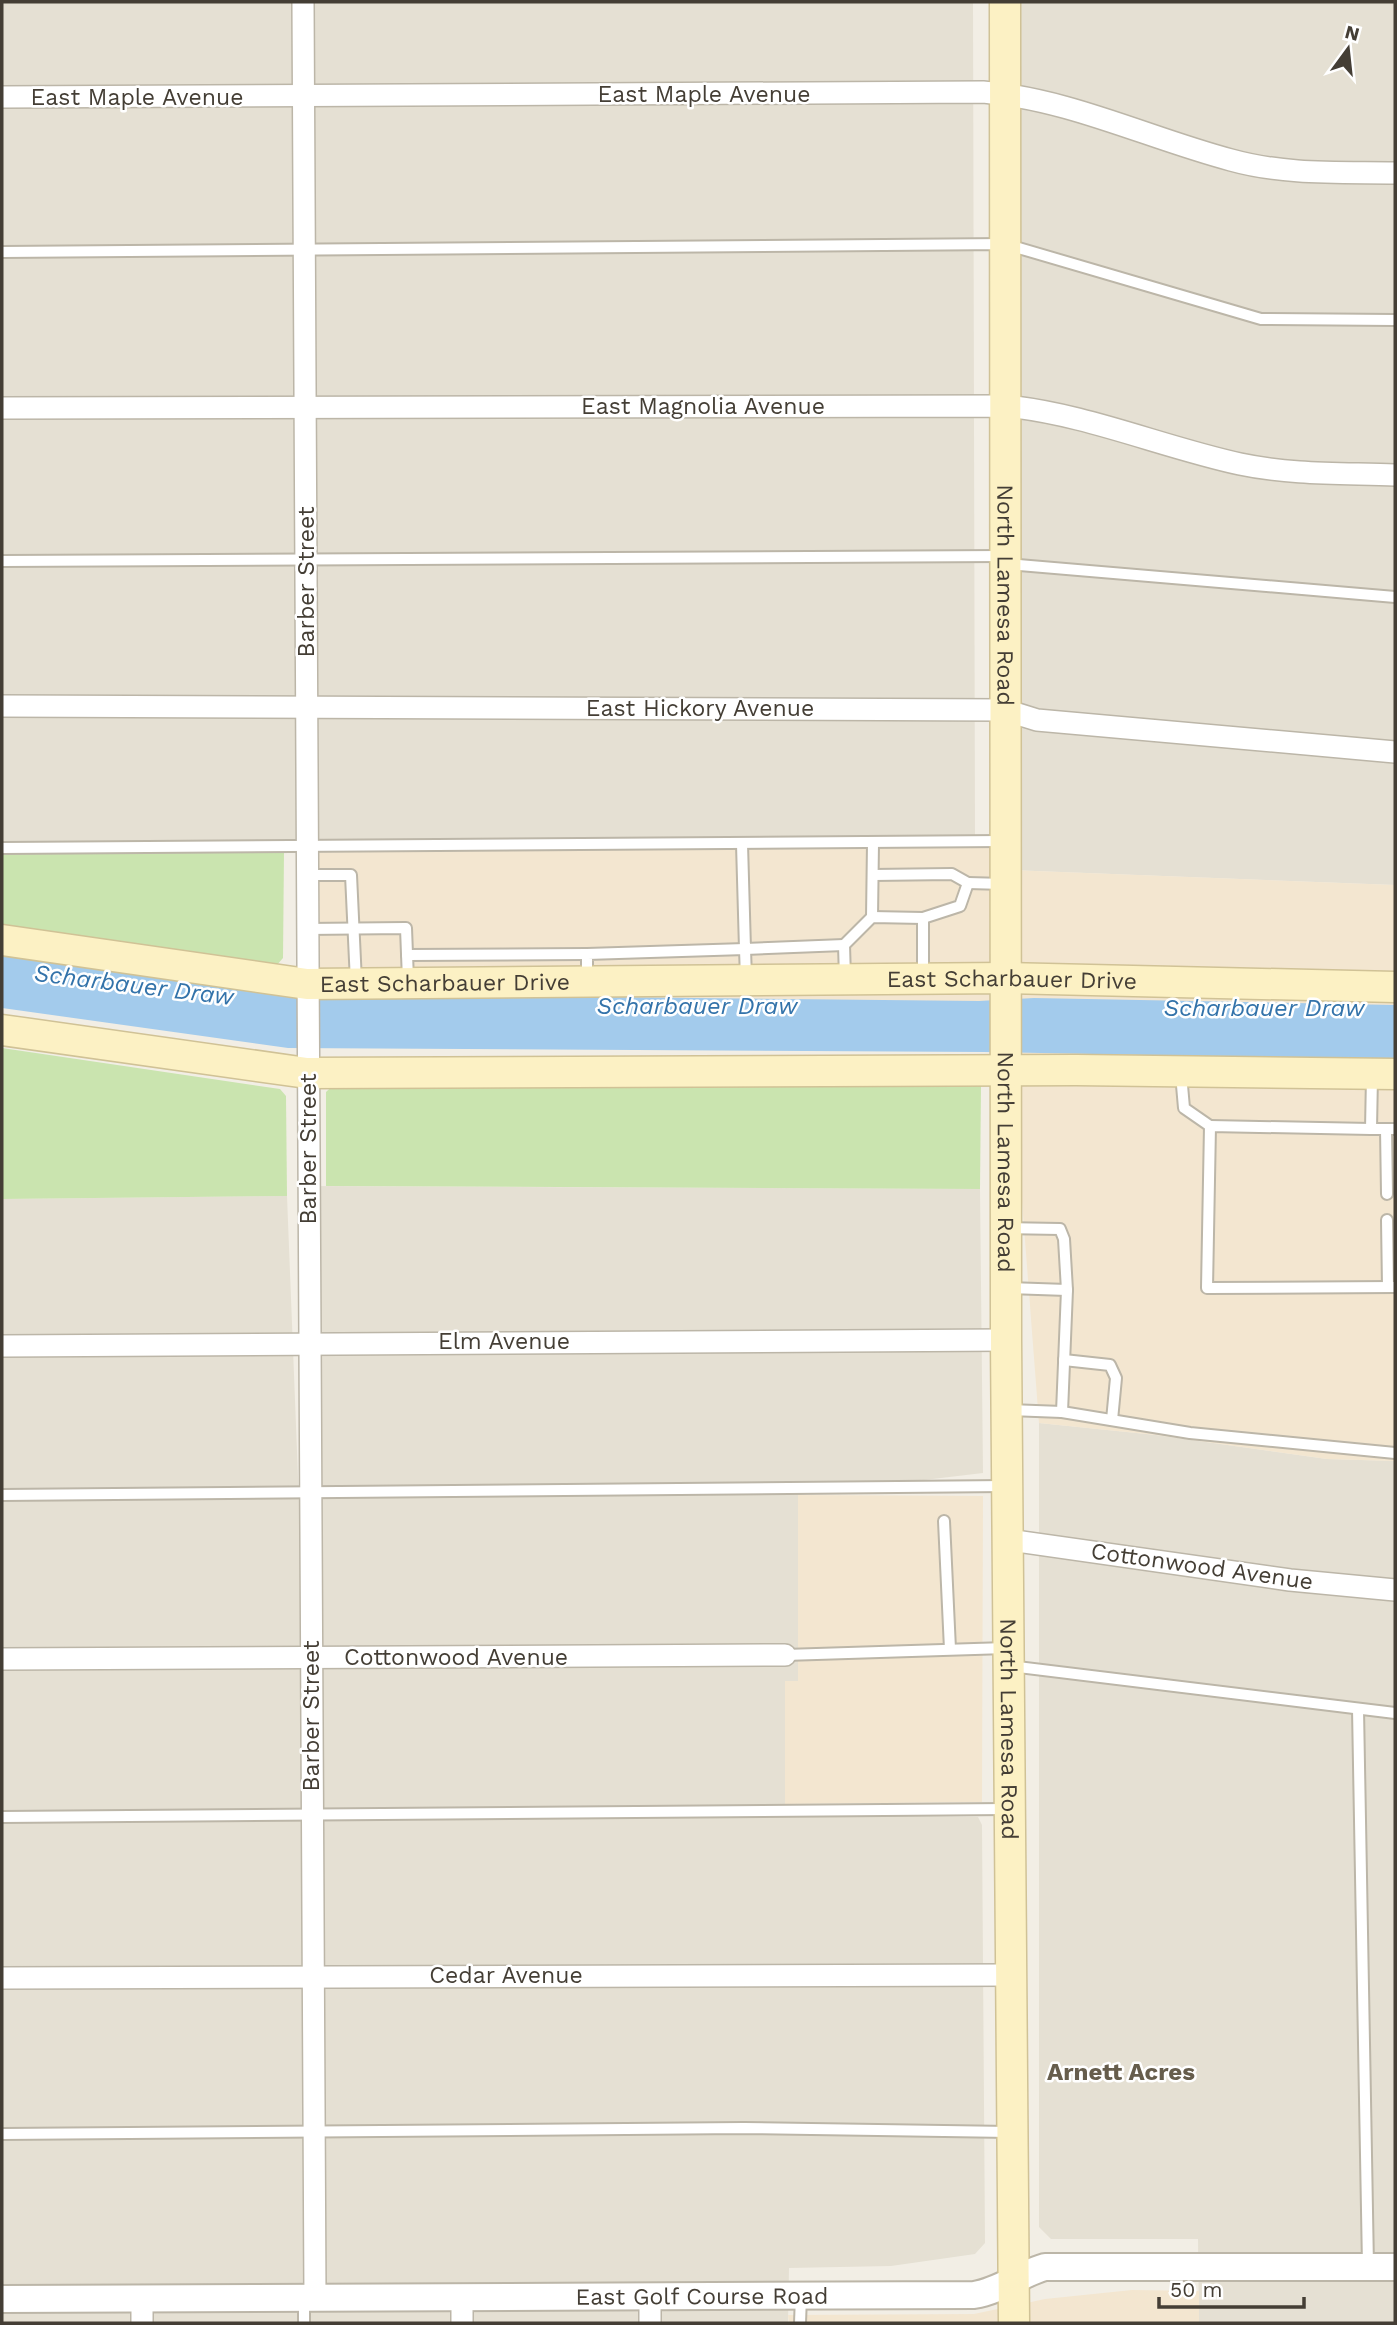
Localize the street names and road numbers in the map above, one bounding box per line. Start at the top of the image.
street label: East Maple Avenue [598,81,810,108]
street label: East Maple Avenue [31,84,243,111]
street label: East Magnolia Avenue [581,393,825,420]
street label: North Lamesa Road [991,484,1019,706]
street label: Barber Street [293,506,320,658]
street label: East Hickory Avenue [586,695,814,722]
street label: East Scharbauer Drive [886,965,1137,995]
street label: East Scharbauer Drive [319,969,570,998]
street label: North Lamesa Road [992,1051,1019,1273]
street label: Barber Street [295,1073,322,1225]
street label: Elm Avenue [438,1328,570,1355]
street label: Cottonwood Avenue [1089,1538,1315,1595]
street label: North Lamesa Road [994,1618,1023,1840]
street label: Barber Street [298,1640,325,1792]
street label: Cottonwood Avenue [344,1644,568,1671]
street label: Cedar Avenue [429,1962,583,1989]
street label: East Golf Course Road [575,2283,829,2311]

